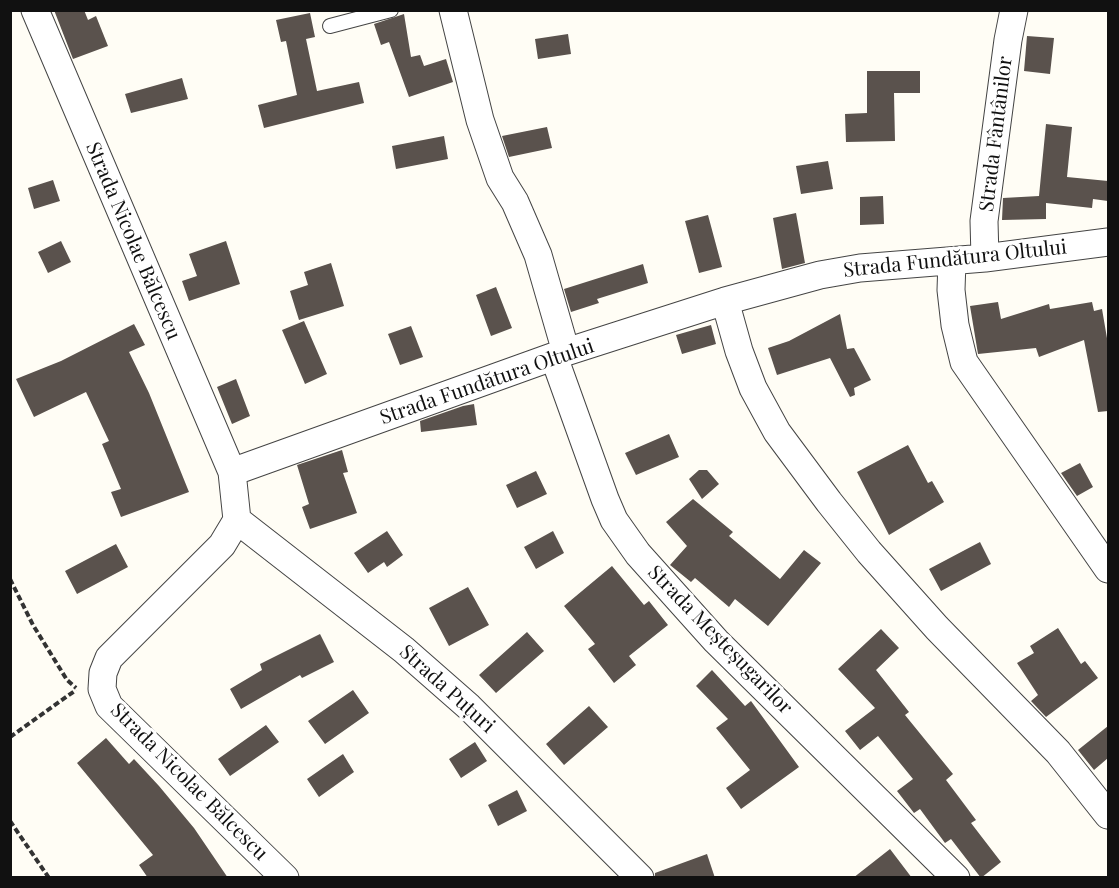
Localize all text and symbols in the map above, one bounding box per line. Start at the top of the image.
street label: Strada Fântânilor [975,55,1017,213]
street label: Strada Nicolae Bălcescu [80,139,186,343]
street label: Strada Fundătura Oltului [842,235,1068,283]
street label: Strada Fundătura Oltului [377,334,597,430]
street label: Strada Meșteșugarilor [643,561,797,719]
street label: Strada Puțuri [394,640,500,738]
street label: Strada Nicolae Bălcescu [105,698,273,866]

